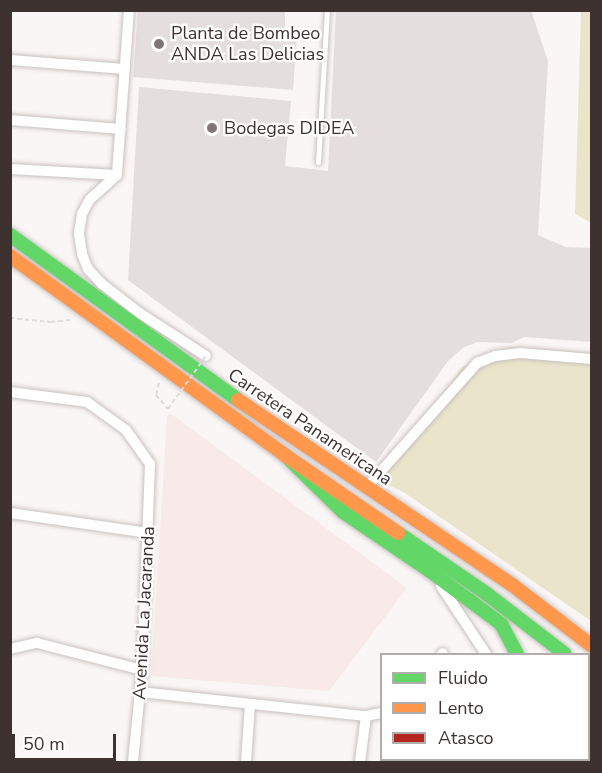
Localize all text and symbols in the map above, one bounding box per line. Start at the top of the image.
place label: Planta de Bombeo ANDA Las Delicias [171,23,324,66]
marker: Planta de Bombeo ANDA Las Delicias [152,37,166,51]
place label: Bodegas DIDEA [224,117,354,139]
marker: Bodegas DIDEA [205,121,219,135]
street label: Carretera Panamericana [224,364,396,490]
street label: Avenida La Jacaranda [129,526,159,700]
legend [380,653,590,761]
text: Fluido [438,666,488,690]
text: Lento [438,696,484,720]
scale bar [15,722,118,760]
text: Atasco [438,726,494,750]
text: 50 m [23,732,65,756]

